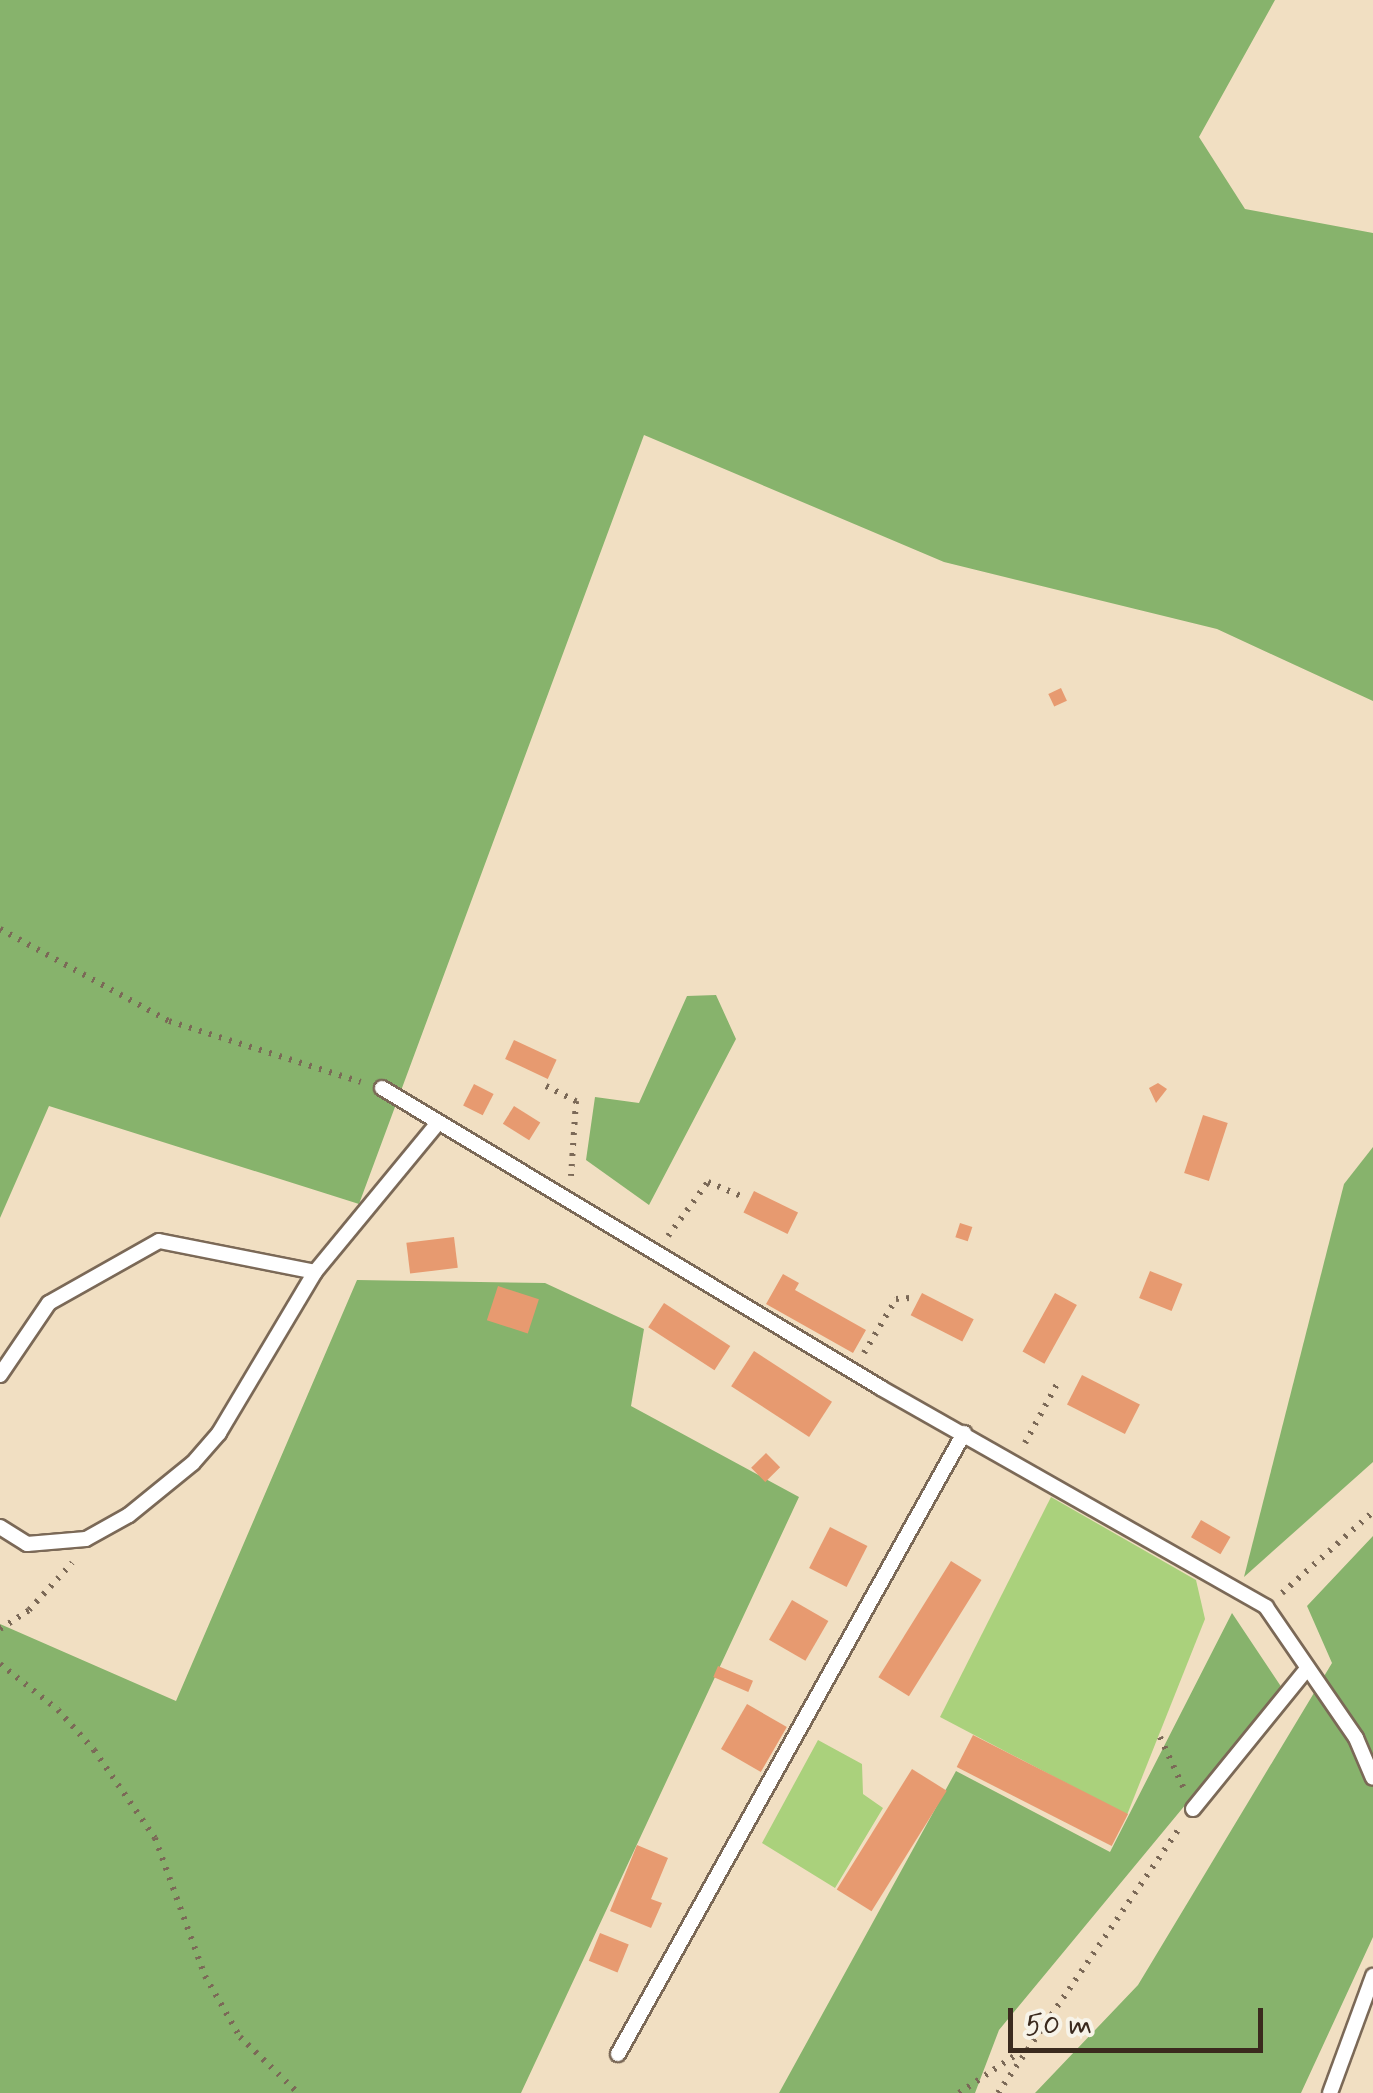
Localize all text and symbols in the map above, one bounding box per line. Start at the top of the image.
scale bar [1013,1988,1268,2050]
text: 50 m [1025,2006,1092,2045]

